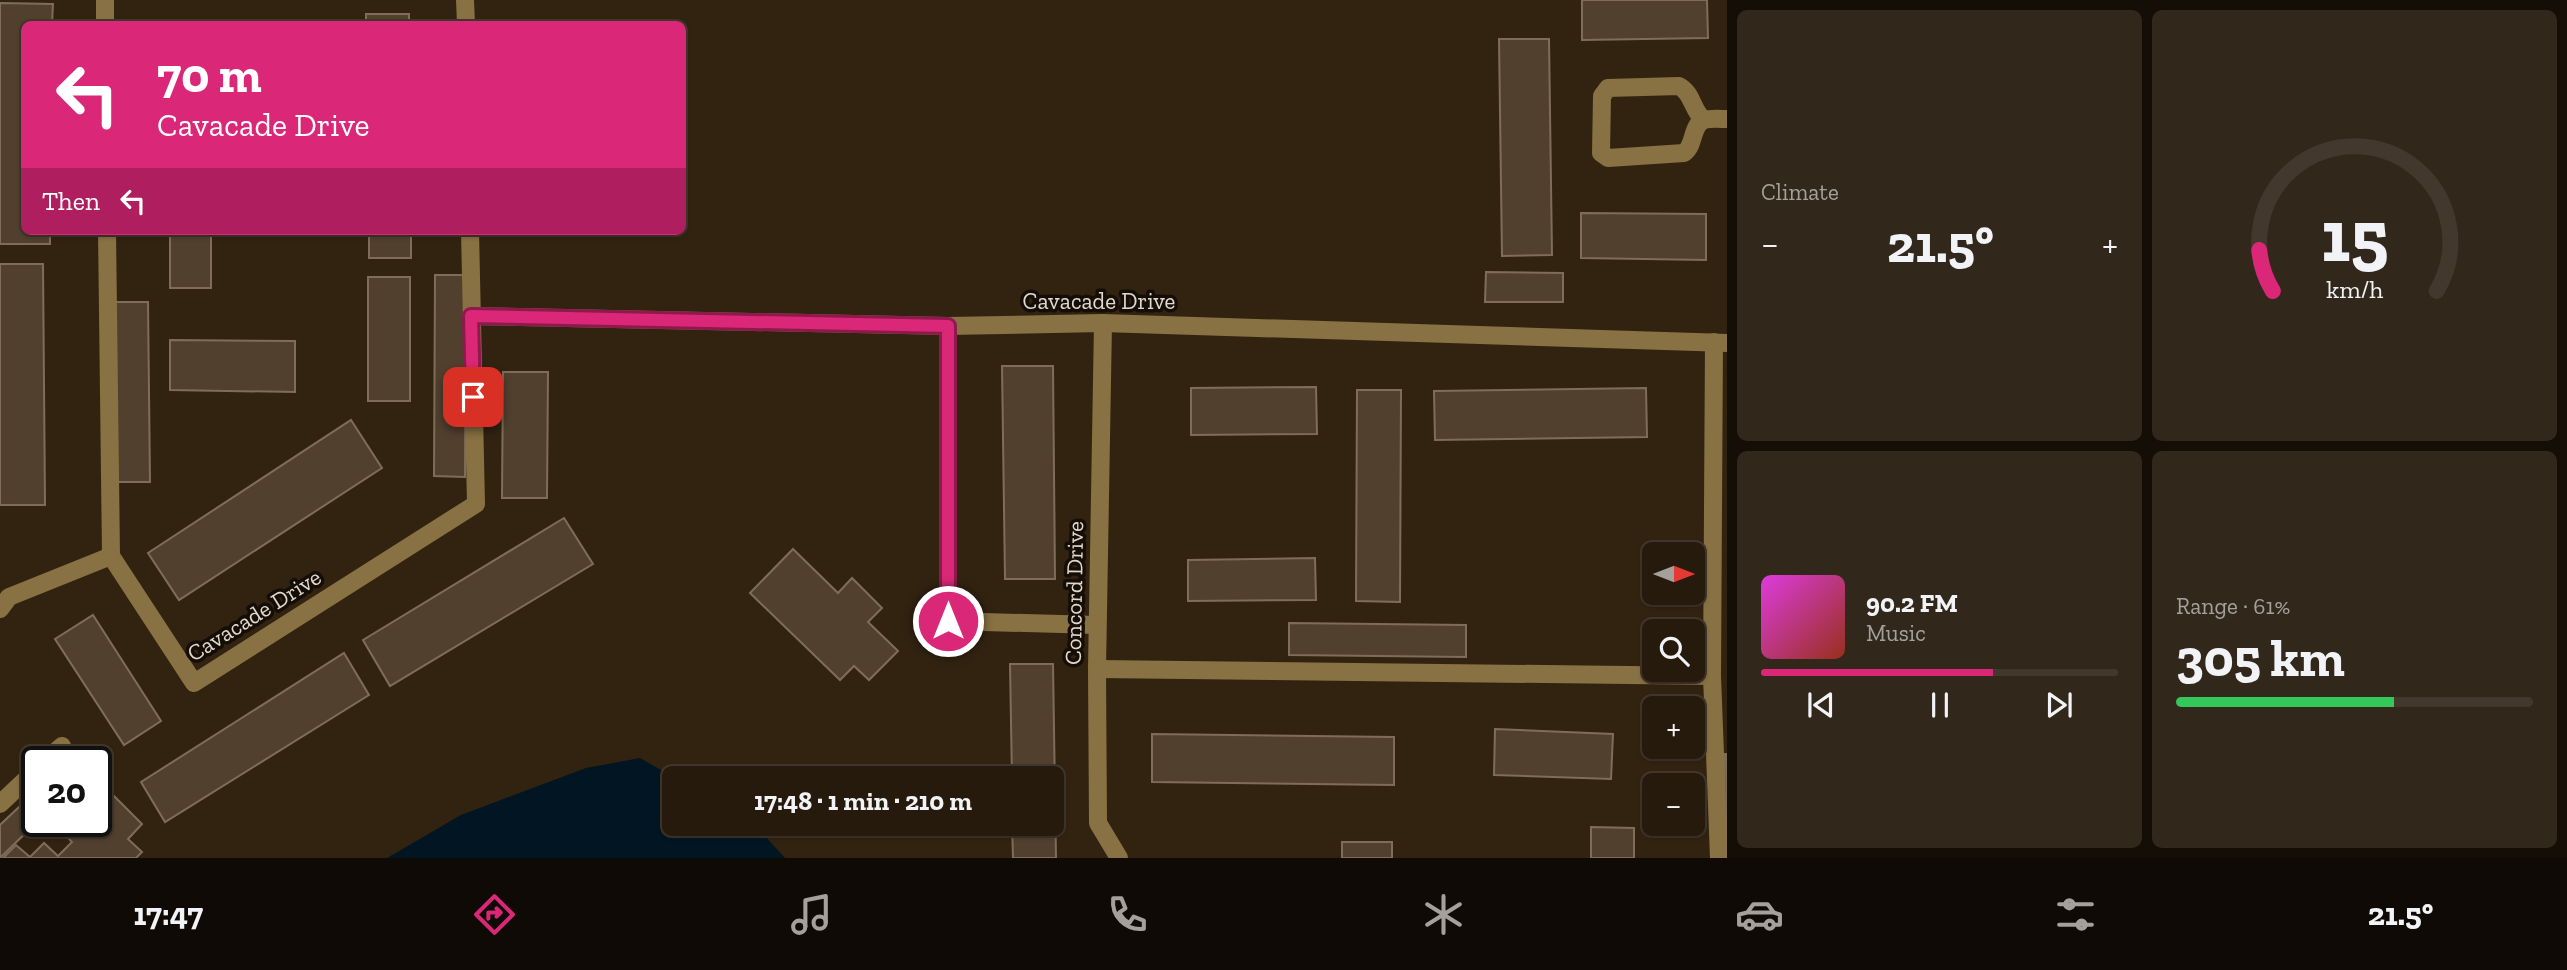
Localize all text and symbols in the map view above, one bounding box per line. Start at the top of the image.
text: 70 m [157,46,262,105]
icon: left [42,49,133,140]
text: Cavacade Drive [157,106,370,144]
text: Climate [1761,178,1839,206]
icon: left [114,182,152,220]
text: Then [42,185,100,217]
text: 15 [2321,193,2388,281]
text: 21.5° [1887,213,1994,275]
text: − [1761,221,1779,267]
text: + [2102,221,2118,267]
text: km/h [2326,274,2383,304]
street label: Cavacade Drive [1023,287,1175,315]
pin [443,367,503,427]
icon: arrive [454,378,492,416]
street label: Concord Drive [1059,521,1089,665]
north arrow [1642,542,1704,606]
map controls [1642,542,1705,836]
street label: Cavacade Drive [182,563,326,667]
position arrow [911,584,985,658]
text: 90.2 FM [1866,587,1958,619]
text: Range · 61% [2176,592,2290,620]
button: search [1642,619,1705,682]
text: Music [1866,619,1926,647]
text: 305 km [2176,627,2345,689]
icon: previous [1802,686,1840,724]
icon: pause [1921,686,1959,724]
icon: next [2040,686,2078,724]
button: + [1642,696,1705,759]
speed limit sign: 20 [21,746,112,837]
button: − [1642,773,1705,836]
text: 17:48 · 1 min · 210 m [754,785,972,817]
icon: directions [470,890,519,939]
icon: music [787,890,836,939]
icon: phone [1103,890,1152,939]
icon: climate [1419,890,1468,939]
icon: car [1735,890,1784,939]
icon: filters [2051,890,2100,939]
text: 17:47 [134,895,203,933]
text: 21.5° [2368,895,2433,933]

